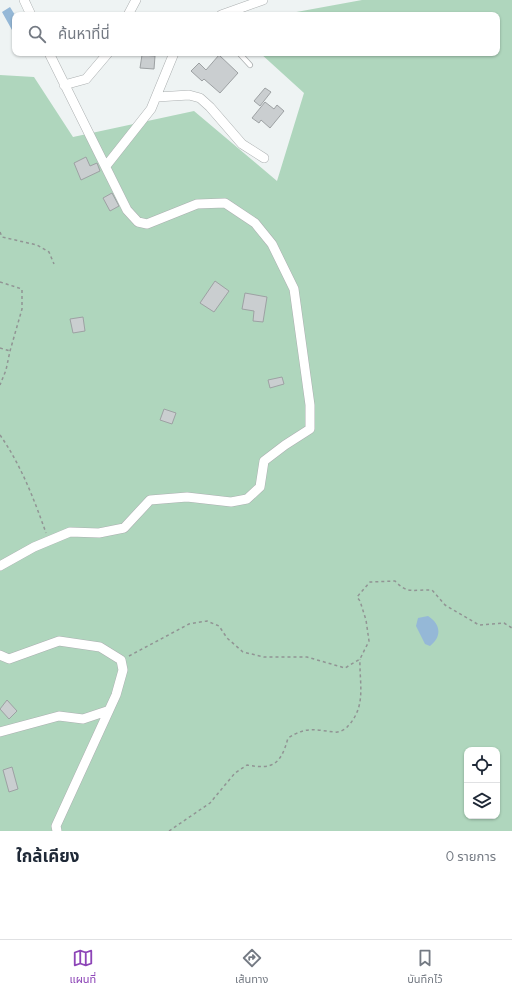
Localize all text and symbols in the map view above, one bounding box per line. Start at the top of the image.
search box [12,12,500,56]
icon: search [26,23,48,45]
text: ค้นหาที่นี่ [58,25,110,43]
map controls [464,747,500,819]
button: locate [464,747,500,783]
button: layers [464,783,500,819]
text: ใกล้เคียง [16,846,79,866]
text: 0 รายการ [446,849,496,864]
tab: แผนที่ [69,947,96,988]
tab: เส้นทาง [235,947,268,988]
tab: บันทึกไว้ [407,947,443,988]

